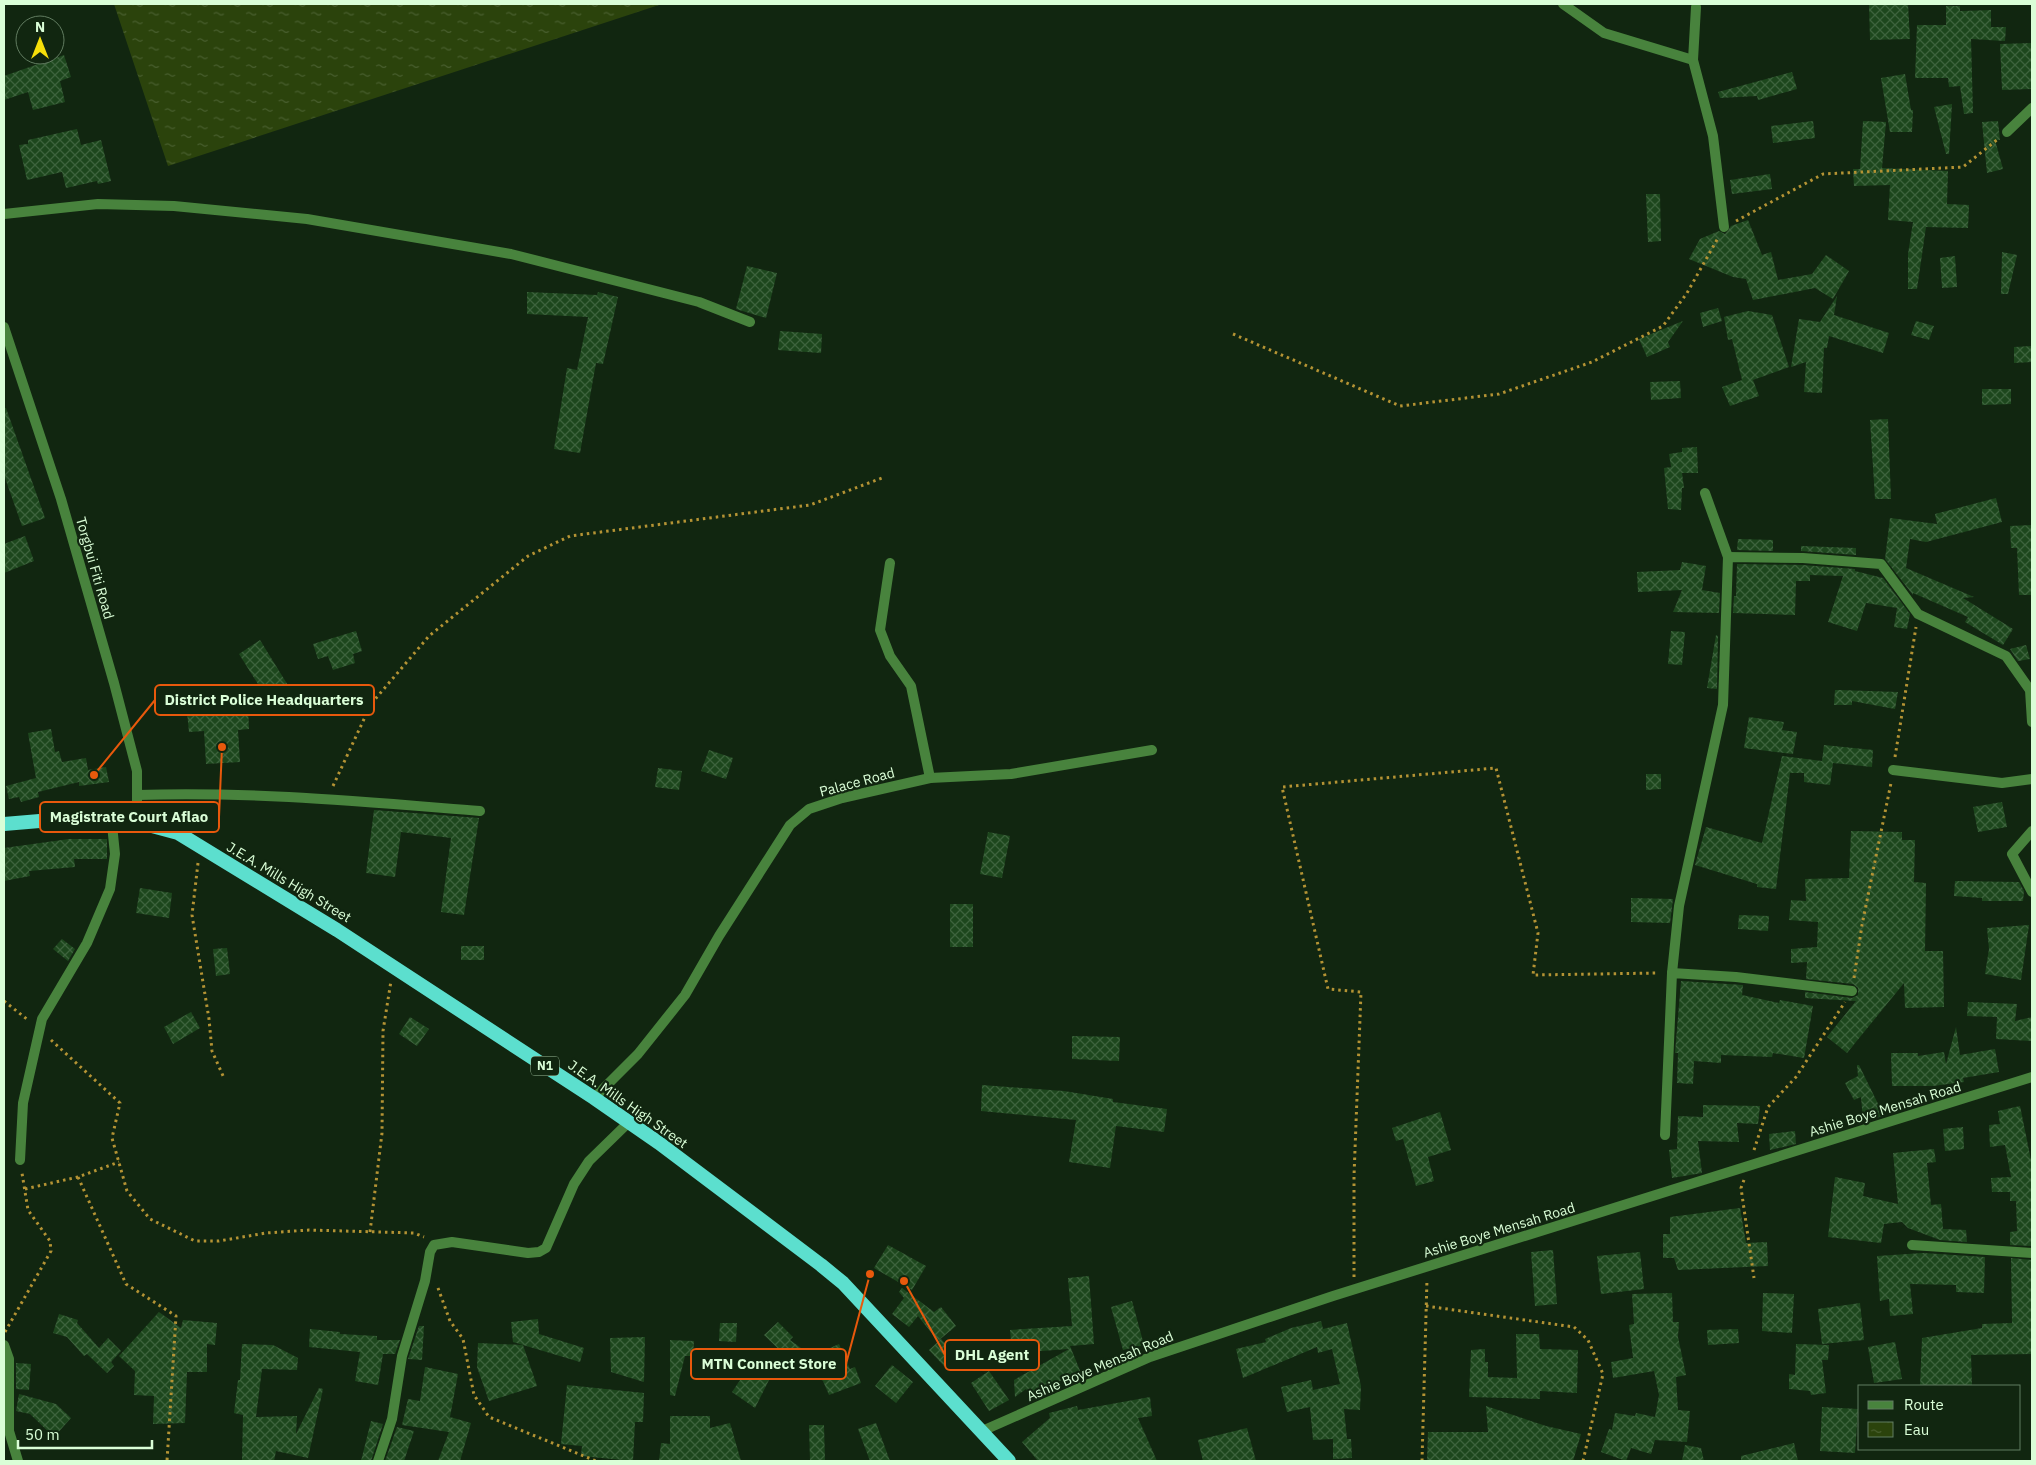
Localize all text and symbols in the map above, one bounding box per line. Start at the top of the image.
north arrow [15,15,65,65]
text: N [35,18,45,36]
street label: Torgbui Fiti Road [72,515,118,621]
callout: District Police Headquarters [155,685,374,715]
text: District Police Headquarters [164,690,364,709]
street label: Palace Road [817,763,897,801]
callout: Magistrate Court Aflao [40,802,219,832]
text: Magistrate Court Aflao [50,807,208,826]
street label: J.E.A. Mills High Street [223,838,355,926]
road number: N1 [531,1056,559,1076]
street label: J.E.A. Mills High Street [565,1056,691,1152]
street label: Ashie Boye Mensah Road [1807,1077,1963,1141]
street label: Ashie Boye Mensah Road [1421,1198,1577,1262]
street label: Ashie Boye Mensah Road [1024,1327,1176,1405]
callout: DHL Agent [945,1340,1039,1370]
text: DHL Agent [955,1345,1029,1364]
callout: MTN Connect Store [691,1349,846,1379]
text: MTN Connect Store [702,1354,836,1373]
legend [1858,1385,2021,1450]
text: Route [1904,1395,1944,1414]
scale bar [18,1418,151,1450]
text: Eau [1904,1420,1929,1439]
text: 50 m [25,1425,60,1444]

